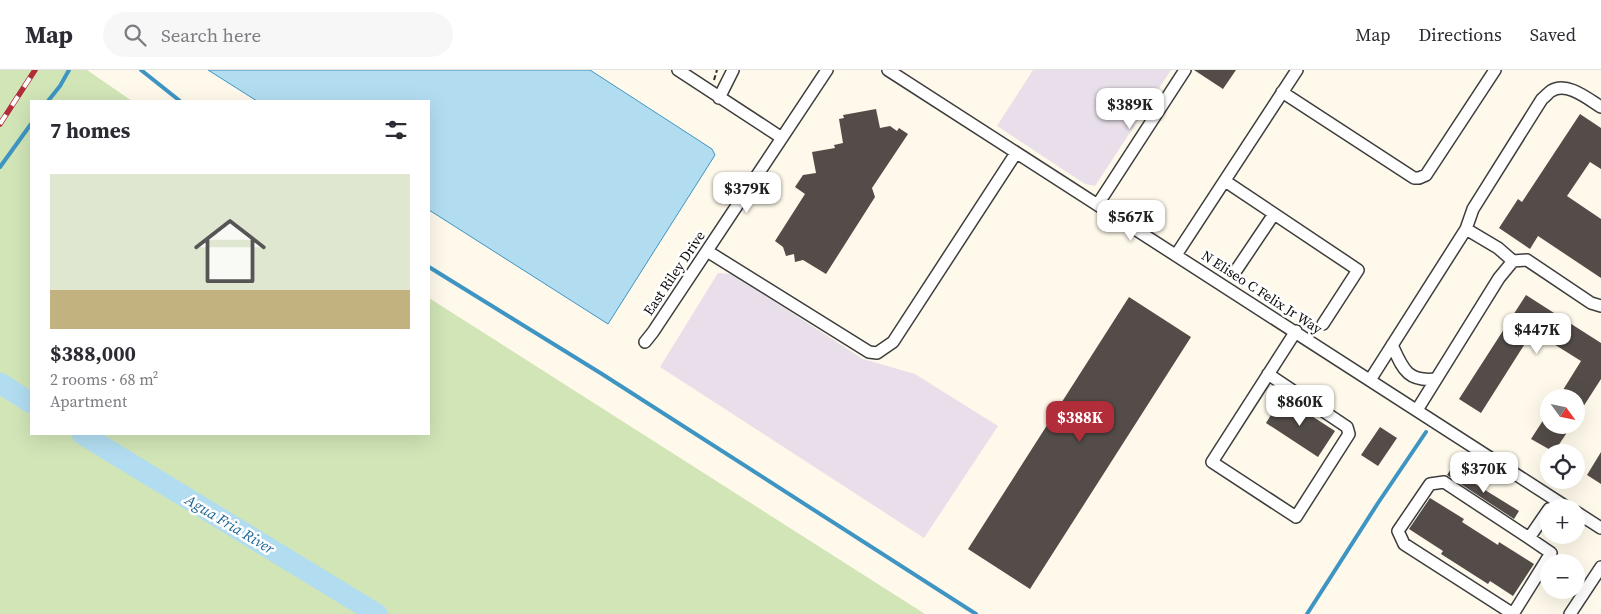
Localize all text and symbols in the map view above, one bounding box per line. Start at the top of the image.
search box [103,12,453,57]
text: Map [25,18,73,51]
icon: search [121,21,149,49]
text: Search here [161,22,261,48]
text: Map [1355,22,1391,47]
text: Directions [1419,22,1502,47]
text: Saved [1530,22,1576,47]
pin: $389K [1095,88,1165,130]
text: $389K [1107,93,1153,115]
text: 7 homes [50,116,130,145]
icon: filters [382,116,410,144]
pin: $379K [712,172,782,214]
text: $379K [724,177,770,199]
pin: $567K [1096,200,1166,242]
text: $567K [1108,205,1154,227]
icon: home [185,206,275,296]
street label: East Riley Drive [638,227,710,319]
street label: N Eliseo C Felix Jr Way [1198,245,1327,339]
pin: $447K [1502,312,1572,355]
text: $447K [1514,318,1560,340]
text: $388,000 [50,339,136,368]
text: 2 rooms · 68 m² [50,368,158,390]
pin: $860K [1265,384,1335,427]
north arrow [1540,389,1585,434]
map controls [1540,389,1585,599]
text: Apartment [50,390,127,412]
text: $860K [1277,390,1323,412]
pin: $388K [1045,400,1115,443]
text: $388K [1057,406,1103,428]
button: locate [1540,444,1585,489]
pin: $370K [1449,452,1519,494]
text: $370K [1461,457,1507,479]
water label: Agua Fria River [181,489,279,559]
button: + [1540,499,1585,544]
button: − [1540,554,1585,599]

